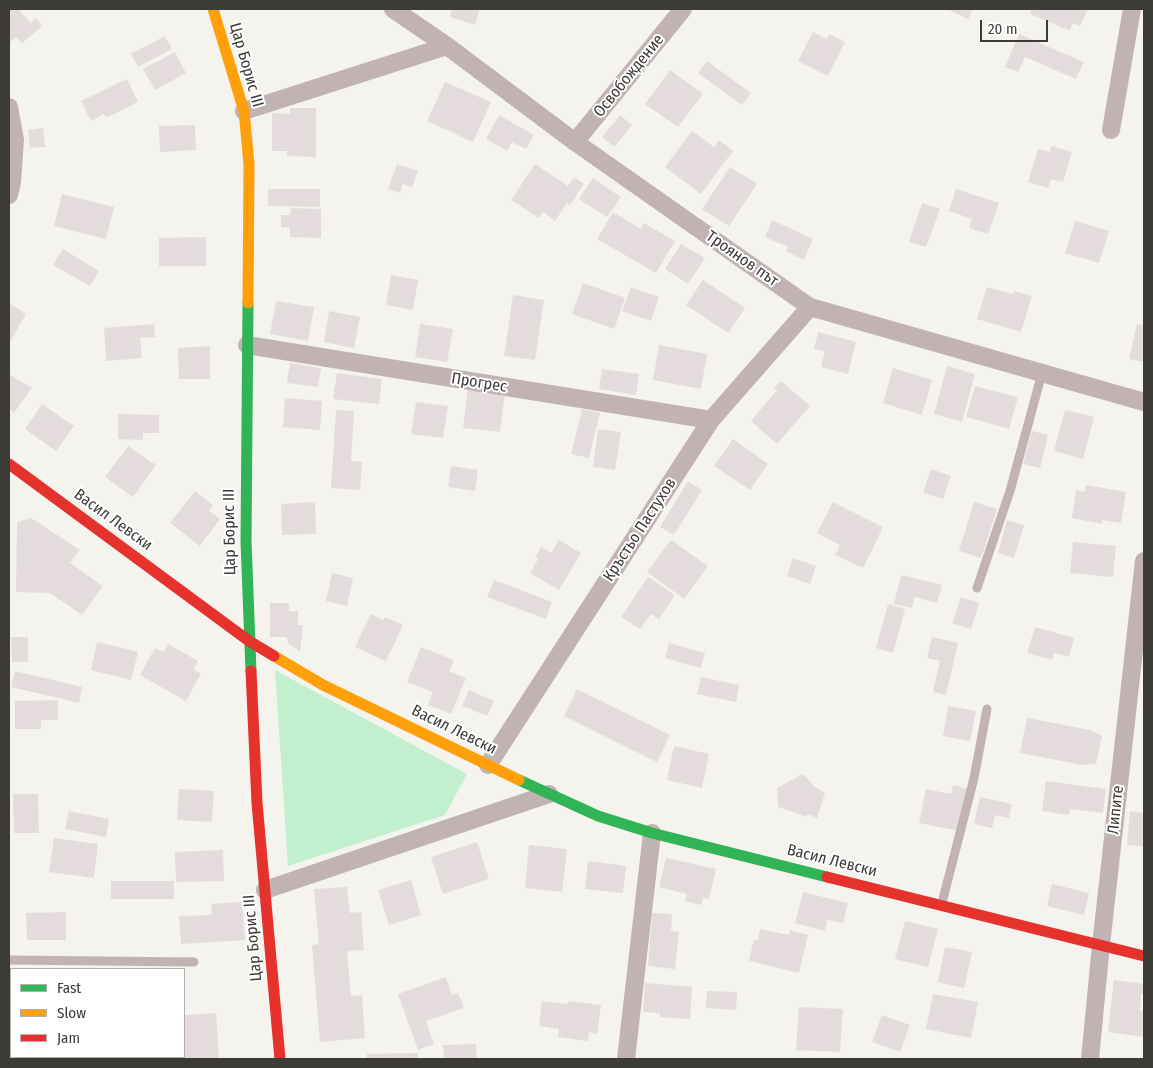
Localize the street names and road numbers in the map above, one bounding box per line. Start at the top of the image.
street label: Цар Борис III [225,21,267,109]
street label: Освобождение [590,31,668,121]
street label: Троянов път [702,227,782,291]
street label: Прогрес [450,369,508,397]
street label: Кръстьо Пастухов [599,475,681,585]
street label: Васил Левски [70,485,156,555]
street label: Цар Борис III [220,488,240,576]
street label: Васил Левски [408,701,500,759]
street label: Липите [1104,785,1128,835]
street label: Васил Левски [785,841,879,881]
street label: Цар Борис III [240,894,266,982]

